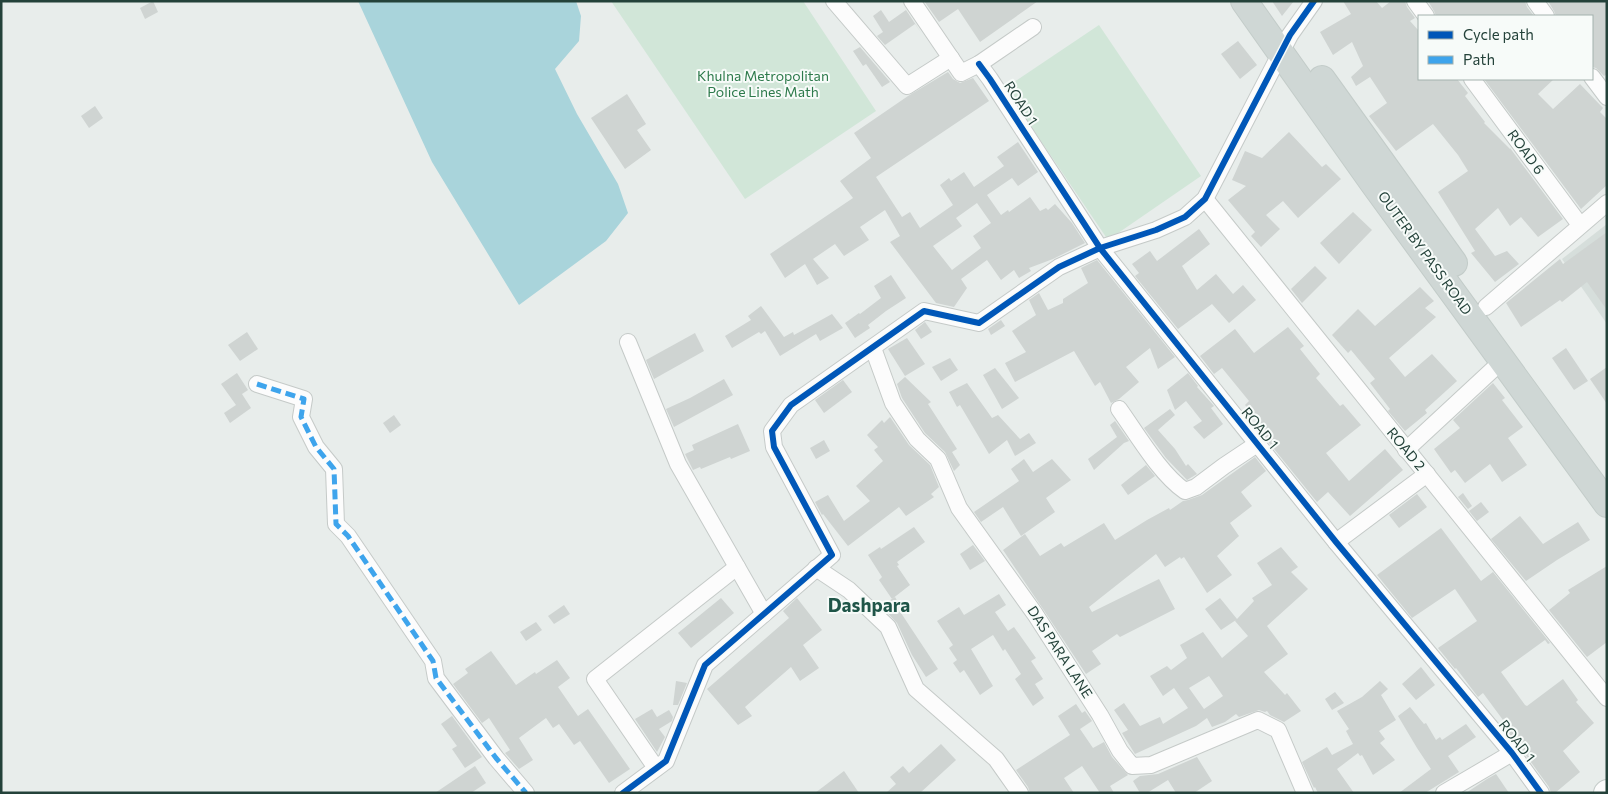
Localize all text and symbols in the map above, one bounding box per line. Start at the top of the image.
legend [1418,15,1593,80]
text: Cycle path [1463,25,1534,43]
text: Path [1463,50,1495,68]
park label: Khulna Metropolitan Police Lines Math [697,67,829,100]
street label: ROAD 1 [1001,78,1042,128]
street label: ROAD 6 [1504,126,1548,177]
street label: OUTER BY PASS ROAD [1375,188,1476,318]
street label: ROAD 1 [1238,403,1282,452]
street label: ROAD 2 [1384,424,1429,474]
district label: Dashpara [828,593,910,616]
street label: DAS PARA LANE [1024,602,1097,701]
street label: ROAD 1 [1496,716,1539,765]

